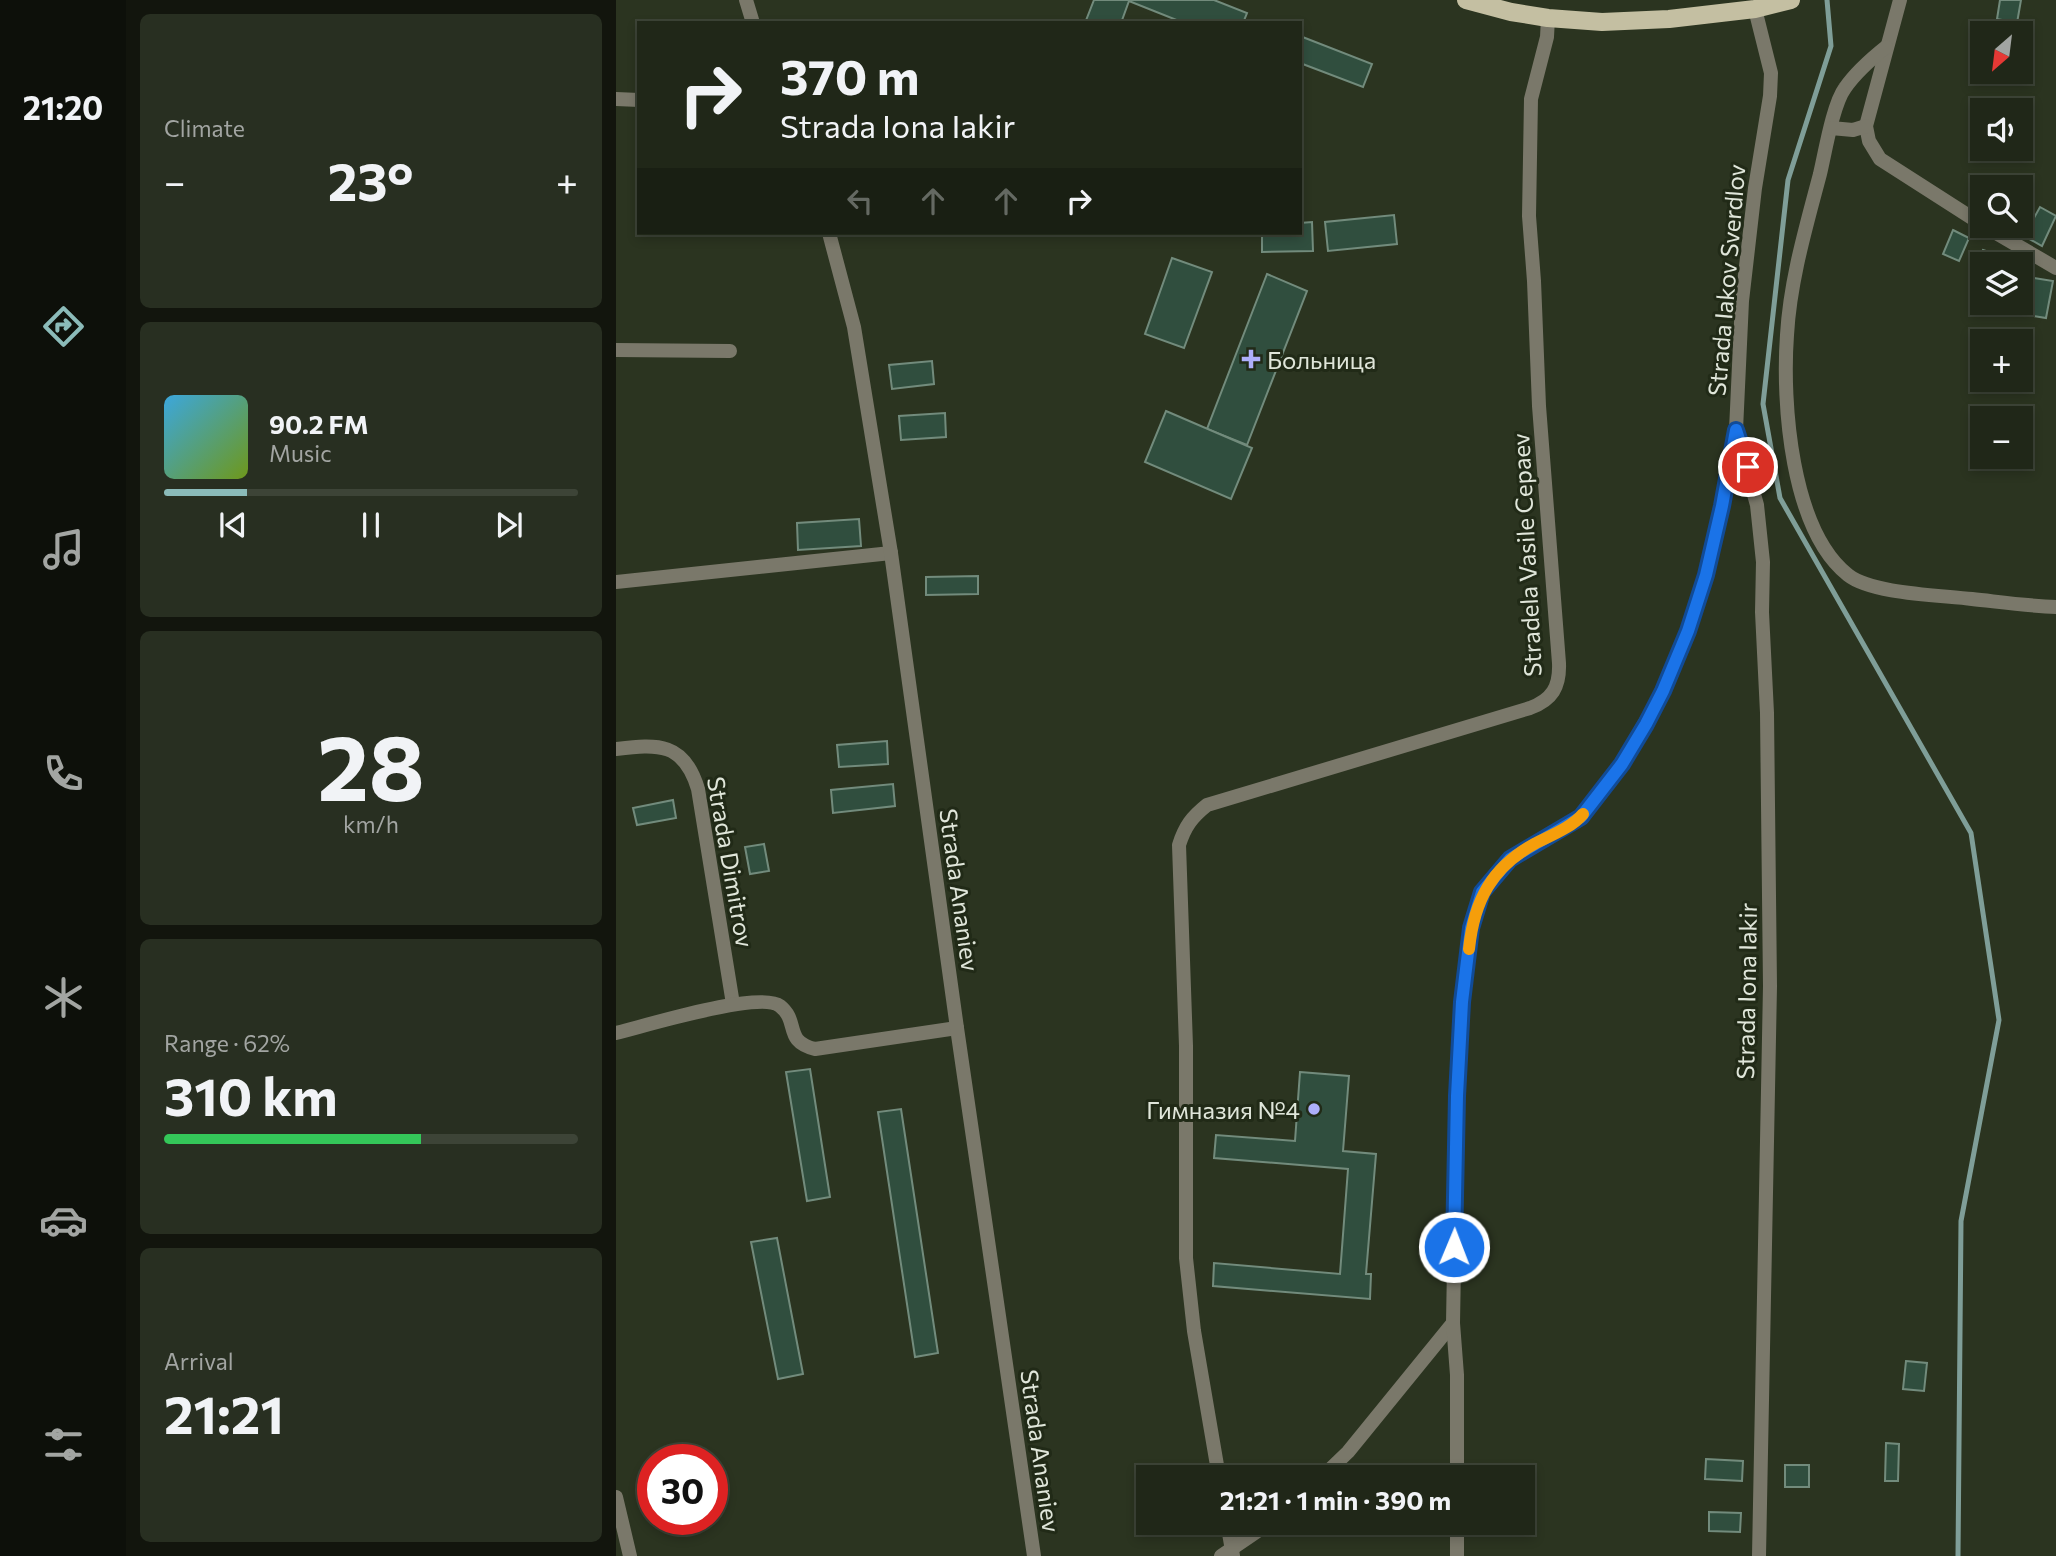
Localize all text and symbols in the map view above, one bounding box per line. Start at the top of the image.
north arrow [1970,21,2034,84]
map controls [1970,21,2033,469]
text: 370 m [780,45,919,105]
icon: right [665,49,756,140]
text: 21:20 [23,87,103,127]
button: sound [1970,98,2033,161]
text: Strada Iona Iakir [780,105,1015,145]
text: Climate [164,114,245,142]
text: 23° [328,148,414,212]
text: − [164,157,186,204]
text: + [556,157,578,204]
street label: Strada Iakov Sverdlov [1701,163,1751,397]
button: search [1970,175,2033,238]
icon: left [841,182,879,220]
icon: ahead [914,182,952,220]
icon: ahead [987,182,1025,220]
icon: right [1060,182,1098,220]
button: layers [1970,252,2033,315]
icon: directions [39,302,88,351]
button: + [1970,329,2033,392]
place label: Больница [1267,345,1376,374]
marker: Больница [1241,349,1261,369]
button: − [1970,406,2033,469]
text: 90.2 FM [269,408,369,439]
street label: Stradela Vasile Cepaev [1505,432,1547,678]
pin [1718,437,1778,497]
text: Music [269,439,332,467]
icon: arrive [1729,448,1767,486]
icon: previous [214,506,252,544]
icon: pause [352,506,390,544]
icon: next [490,506,528,544]
icon: music [39,525,88,574]
text: 28 [317,708,425,820]
icon: phone [39,749,88,798]
street label: Strada Dimitrov [702,774,760,950]
street label: Strada Ananiev [934,807,986,973]
text: km/h [343,810,399,838]
street label: Strada Iona Iakir [1730,902,1762,1080]
icon: climate [39,973,88,1022]
text: Range · 62% [164,1029,290,1057]
text: 310 km [164,1063,338,1127]
place label: Гимназия №4 [1146,1095,1300,1124]
marker: Гимназия №4 [1306,1101,1322,1117]
icon: car [39,1196,88,1245]
position arrow [1417,1210,1491,1284]
text: Arrival [164,1347,234,1375]
street label: Strada Ananiev [1015,1368,1067,1534]
text: 21:21 [164,1381,284,1445]
icon: filters [39,1420,88,1469]
speed limit sign: 30 [637,1444,728,1535]
text: 21:21 · 1 min · 390 m [1220,1484,1451,1515]

